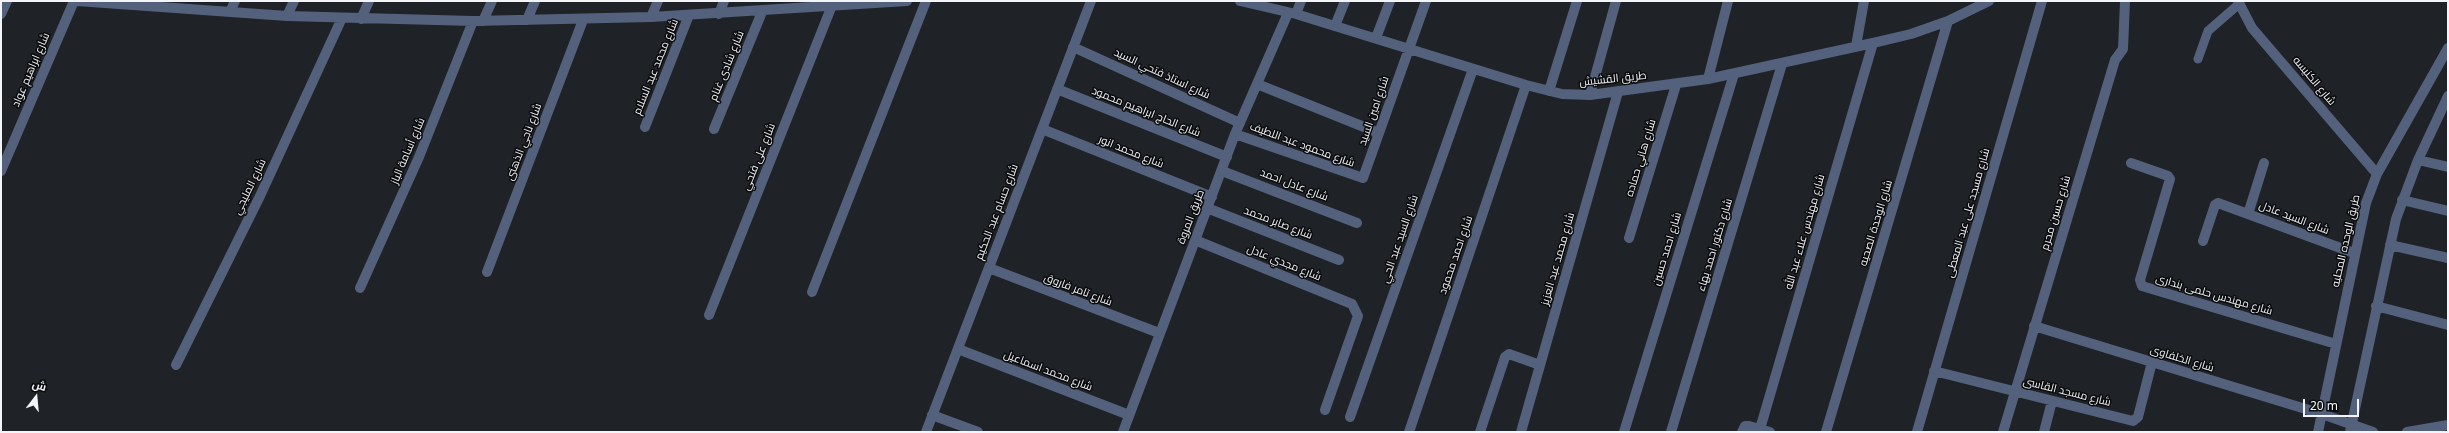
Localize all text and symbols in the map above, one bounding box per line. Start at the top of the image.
street label: شارع محمد عبد السلام [631,17,681,117]
street label: شارع شادى غنام [707,29,747,103]
street label: شارع ابراهيم عواد [9,31,53,109]
street label: شارع استاذ فتحي السيد [1112,46,1212,102]
street label: شارع الكنيسه [2290,54,2338,108]
street label: طريق القشيش [1579,69,1647,89]
street label: شارع امين السيد [1356,75,1392,147]
street label: شارع الحاج ابراهيم محمود [1090,84,1202,140]
street label: شارع ناجي الذهنى [503,101,545,183]
street label: شارع أسامة الباز [388,116,428,186]
street label: شارع هاني حماده [1623,118,1659,198]
street label: شارع محمود عبد اللطيف [1248,120,1356,170]
street label: شارع على فتحي [740,121,778,193]
street label: شارع محمد انور [1096,133,1166,171]
street label: شارع مسجد على عبد المعطى [1943,147,1993,279]
street label: شارع المليجي [231,157,269,217]
street label: شارع حسام عبد الحكيم [973,162,1021,262]
street label: شارع عادل احمد [1258,166,1330,204]
street label: شارع مهندس علاء عبد الله [1782,173,1828,291]
street label: شارع حسين محرم [2038,174,2074,252]
street label: شارع الوحدة الصحيه [1857,178,1895,268]
street label: طريق المروة [1175,188,1207,246]
street label: شارع السيد عبد الحي [1379,193,1421,285]
street label: طريق الوحده المحليه [2329,193,2363,289]
street label: شارع دكتور احمد بهاء [1695,197,1735,293]
street label: شارع السيد عادل [2257,199,2331,237]
street label: شارع صابر محمد [1242,204,1314,242]
street label: شارع محمد عبد العزيز [1538,211,1578,307]
street label: شارع احمد حسين [1650,211,1684,287]
street label: شارع احمد محمود [1436,214,1476,296]
street label: شارع مجدي عادل [1245,242,1323,284]
street label: شارع تامر فاروق [1042,271,1114,309]
street label: شارع مهندس حلمى بندارى [2154,272,2274,318]
street label: شارع الخلفاوى [2148,343,2216,375]
street label: شارع محمد اسماعيل [1002,348,1094,394]
street label: شارع مسجد القاسى [2022,375,2112,409]
text: ش [31,376,48,394]
north arrow [16,377,56,417]
scale bar [2305,391,2361,417]
text: 20 m [2310,397,2338,414]

